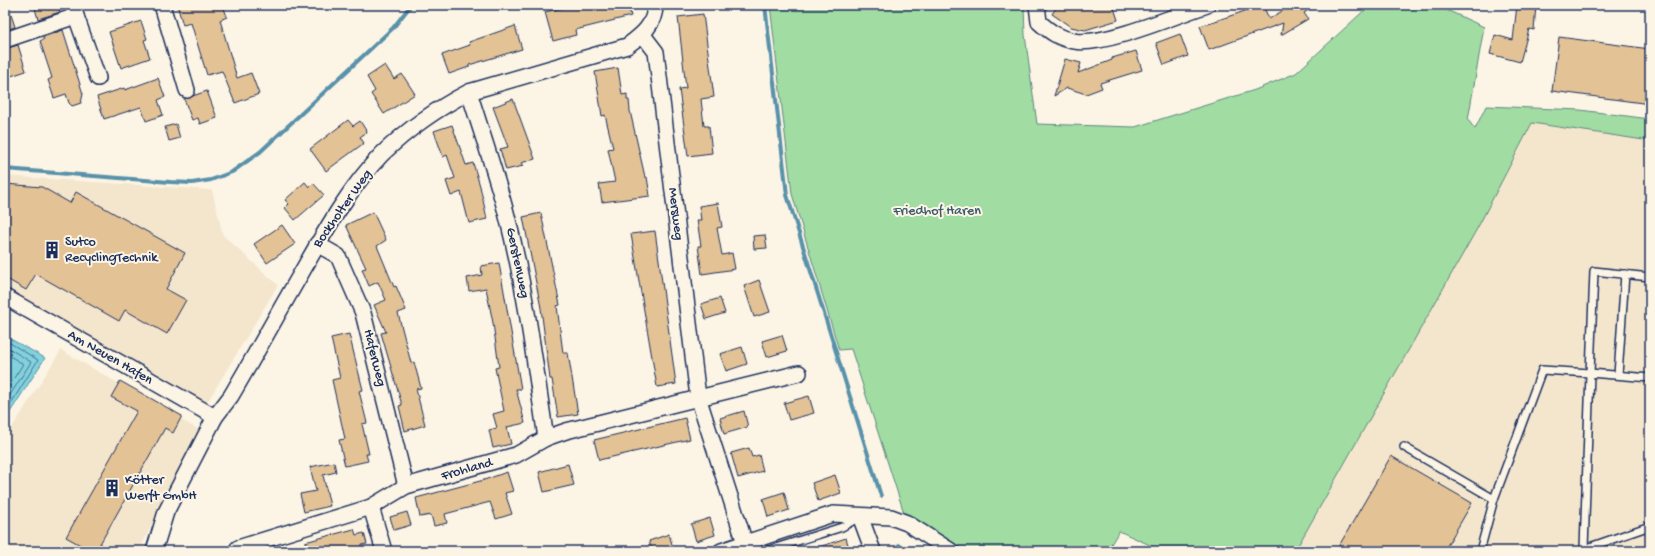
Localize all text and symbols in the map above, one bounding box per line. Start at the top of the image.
street label: Bockholter Weg [309,167,376,252]
street label: Mersweg [663,187,687,241]
park label: Friedhof Haren [892,203,981,220]
street label: Gerstenweg [501,226,533,300]
place label: Sutco RecyclingTechnik [65,234,159,267]
building icon: Sutco RecyclingTechnik [42,240,62,260]
street label: Am Neuen Hafen [64,327,156,389]
street label: Haferweg [359,328,389,388]
street label: Frohland [438,454,496,486]
place label: Kötter Werft GmbH [125,472,198,505]
building icon: Kötter Werft GmbH [102,478,122,498]

